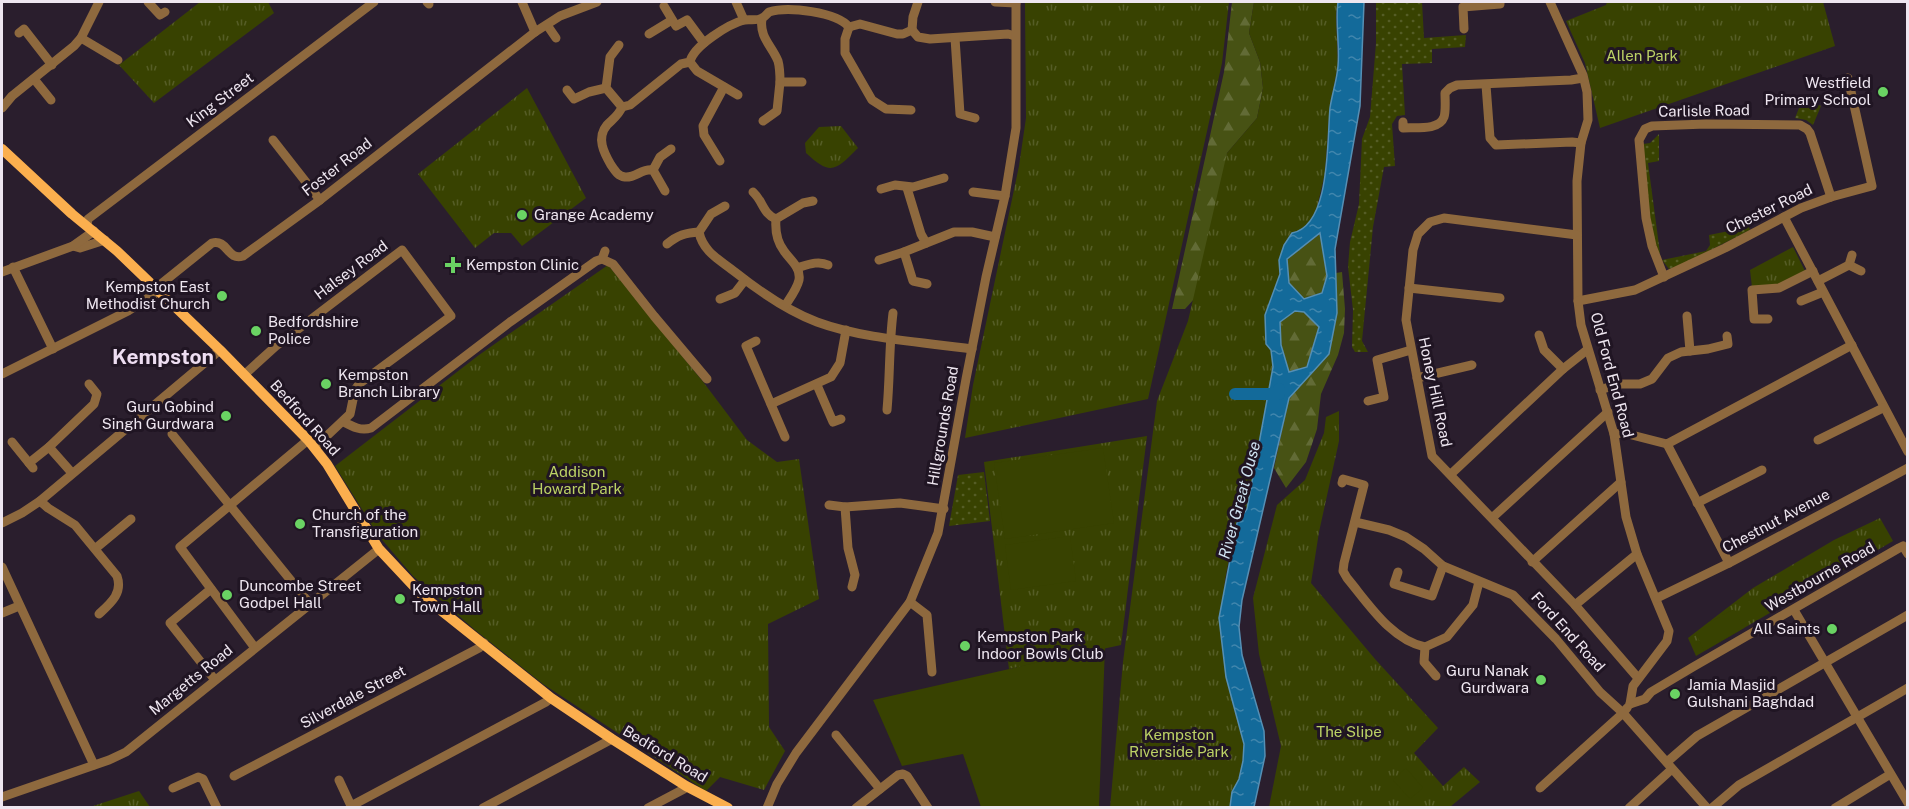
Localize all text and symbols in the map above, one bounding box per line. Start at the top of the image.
park label: Allen Park [1606,47,1678,64]
street label: King Street [183,69,257,130]
place label: Westfield Primary School [1765,74,1871,108]
marker: Westfield Primary School [1876,85,1890,99]
street label: Carlisle Road [1658,101,1750,120]
street label: Foster Road [298,134,375,199]
street label: Chester Road [1723,180,1815,237]
place label: Grange Academy [534,206,654,223]
marker: Grange Academy [515,208,529,222]
street label: Halsey Road [311,237,391,303]
marker: Kempston Clinic [444,256,462,274]
place label: Kempston Clinic [466,256,579,273]
place label: Kempston East Methodist Church [86,278,210,312]
marker: Kempston East Methodist Church [215,289,229,303]
street label: Old Ford End Road [1588,310,1637,439]
place label: Bedfordshire Police [268,313,359,347]
marker: Bedfordshire Police [249,324,263,338]
street label: Honey Hill Road [1416,335,1455,448]
district label: Kempston [112,344,214,369]
street label: Hillgrounds Road [924,365,961,487]
place label: Kempston Branch Library [338,366,440,400]
street label: Bedford Road [267,376,344,459]
marker: Kempston Branch Library [319,377,333,391]
place label: Guru Gobind Singh Gurdwara [102,398,214,432]
marker: Guru Gobind Singh Gurdwara [219,409,233,423]
water label: River Great Ouse [1215,439,1264,561]
park label: Addison Howard Park [532,463,622,497]
street label: Chestnut Avenue [1719,485,1832,556]
place label: Church of the Transfiguration [312,506,418,540]
marker: Church of the Transfiguration [293,517,307,531]
street label: Westbourne Road [1762,538,1878,615]
place label: Duncombe Street Godpel Hall [239,577,361,611]
place label: Kempston Town Hall [412,581,482,615]
marker: Duncombe Street Godpel Hall [220,588,234,602]
street label: Ford End Road [1528,588,1609,675]
marker: Kempston Town Hall [393,592,407,606]
place label: All Saints [1753,620,1820,637]
marker: All Saints [1825,622,1839,636]
place label: Kempston Park Indoor Bowls Club [977,628,1103,662]
marker: Kempston Park Indoor Bowls Club [958,639,972,653]
street label: Margetts Road [146,641,236,718]
street label: Silverdale Street [297,662,409,732]
place label: Guru Nanak Gurdwara [1446,662,1529,696]
marker: Guru Nanak Gurdwara [1534,673,1548,687]
place label: Jamia Masjid Gulshani Baghdad [1687,676,1814,710]
marker: Jamia Masjid Gulshani Baghdad [1668,687,1682,701]
street label: Bedford Road [620,722,711,786]
park label: The Slipe [1316,723,1382,740]
park label: Kempston Riverside Park [1129,726,1229,760]

